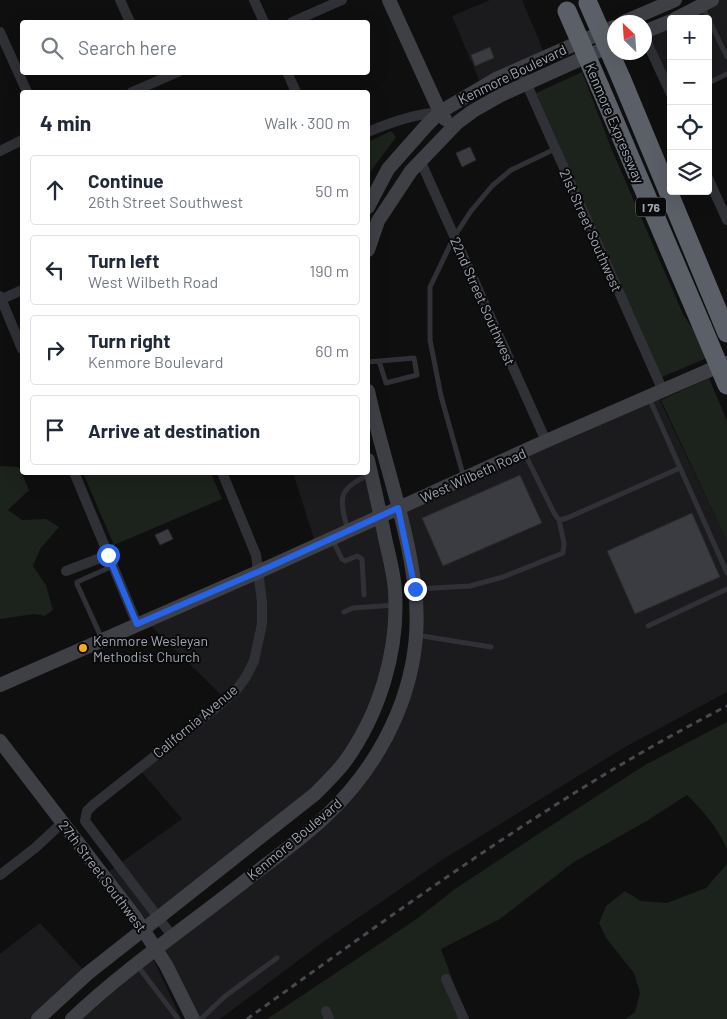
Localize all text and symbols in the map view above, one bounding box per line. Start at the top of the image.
north arrow [607,15,652,60]
map controls [667,15,712,195]
button: + [667,15,712,60]
search box [20,20,370,75]
icon: search [38,34,66,62]
text: Search here [78,36,177,59]
street label: Kenmore Boulevard [455,40,569,108]
street label: Kenmore Expressway [582,60,648,186]
button: − [667,60,712,105]
button: locate [667,105,712,150]
text: 4 min [40,110,91,135]
text: Walk · 300 m [264,113,350,132]
button: layers [667,150,712,195]
street label: 21st Street Southwest [556,166,626,294]
text: Continue [88,169,164,192]
icon: ahead [41,176,69,204]
text: 50 m [315,181,349,200]
text: 26th Street Southwest [88,192,243,211]
road number: I 76 [636,198,666,216]
street label: 22nd Street Southwest [447,234,519,368]
text: Turn left [88,249,159,272]
icon: left [41,256,69,284]
text: 190 m [310,261,349,280]
text: West Wilbeth Road [88,272,218,291]
text: Turn right [88,329,170,352]
icon: right [41,336,69,364]
text: 60 m [315,341,349,360]
text: Kenmore Boulevard [88,352,223,371]
icon: arrive [41,416,69,444]
text: Arrive at destination [88,419,260,442]
street label: West Wilbeth Road [417,444,529,506]
route start [97,544,120,567]
route end [404,578,427,601]
place label: Kenmore Wesleyan Methodist Church [93,632,208,665]
marker: Kenmore Wesleyan Methodist Church [77,642,89,654]
street label: California Avenue [149,681,241,761]
street label: Kenmore Boulevard [243,794,345,884]
street label: 27th Street Southwest [55,817,151,935]

